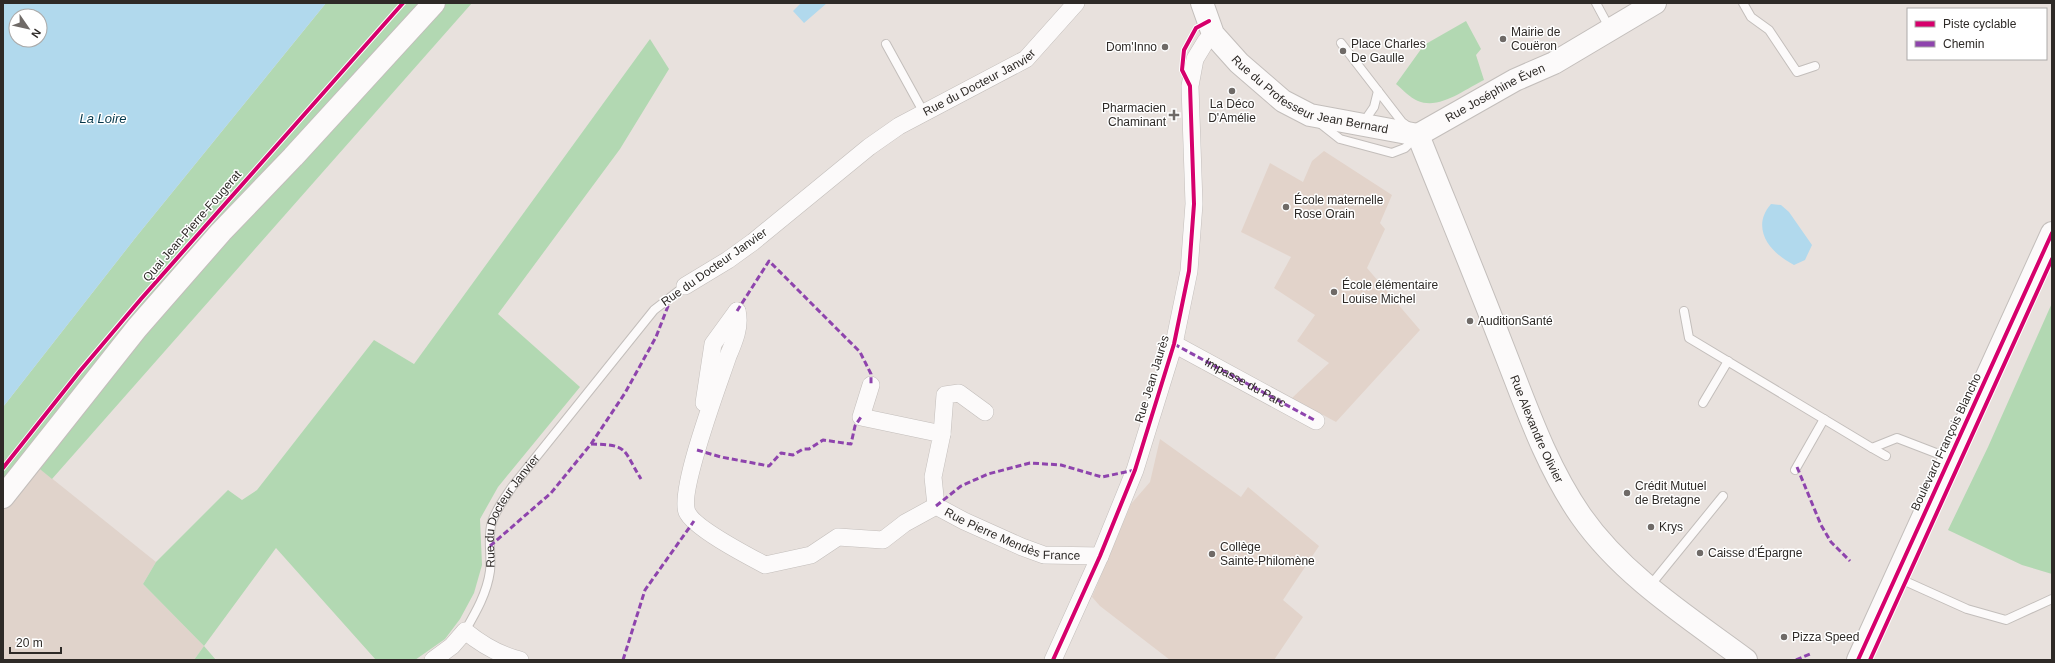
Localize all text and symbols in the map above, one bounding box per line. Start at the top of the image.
north arrow [8,8,48,48]
legend [1907,8,2047,60]
text: Piste cyclable [1943,17,2017,31]
place label: Mairie de Couëron [1511,25,1561,53]
text: N [29,27,43,40]
marker: Mairie de Couëron [1498,34,1508,44]
place label: Place Charles De Gaulle [1351,37,1426,65]
text: Chemin [1943,37,1984,51]
place label: Dom'Inno [1106,40,1157,54]
marker: Dom'Inno [1160,42,1170,52]
street label: Rue du Docteur Janvier [921,46,1039,119]
marker: Place Charles De Gaulle [1338,46,1348,56]
street label: Rue du Professeur Jean Bernard [1229,53,1389,136]
street label: Rue Joséphine Éven [1443,61,1547,125]
marker: La Déco D'Amélie [1227,86,1237,96]
place label: La Déco D'Amélie [1208,97,1256,125]
place label: Pharmacien Chaminant [1102,101,1167,129]
marker: Pharmacien Chaminant [1169,110,1179,120]
water label: La Loire [80,111,126,126]
street label: Quai Jean-Pierre-Fougerat [140,167,245,284]
place label: École maternelle Rose Orain [1294,192,1384,221]
marker: École maternelle Rose Orain [1281,202,1291,212]
street label: Rue du Docteur Janvier [658,225,770,309]
place label: École élémentaire Louise Michel [1342,277,1438,306]
marker: École élémentaire Louise Michel [1329,287,1339,297]
place label: AuditionSanté [1478,314,1553,328]
marker: AuditionSanté [1465,316,1475,326]
street label: Rue Jean Jaurès [1132,334,1172,424]
street label: Impasse du Parc [1202,355,1288,410]
street label: Boulevard François Blancho [1908,371,1984,513]
street label: Rue Alexandre Olivier [1507,373,1566,485]
street label: Rue du Docteur Janvier [483,451,543,568]
place label: Crédit Mutuel de Bretagne [1635,479,1706,507]
marker: Crédit Mutuel de Bretagne [1622,488,1632,498]
street label: Rue Pierre Mendès France [942,505,1081,563]
place label: Krys [1659,520,1683,534]
marker: Krys [1646,522,1656,532]
place label: Collège Sainte-Philomène [1220,540,1315,568]
place label: Caisse d'Épargne [1708,545,1803,560]
marker: Caisse d'Épargne [1695,548,1705,558]
marker: Collège Sainte-Philomène [1207,549,1217,559]
scale bar [10,629,61,655]
place label: Pizza Speed [1792,630,1859,644]
marker: Pizza Speed [1779,632,1789,642]
text: 20 m [16,636,43,650]

